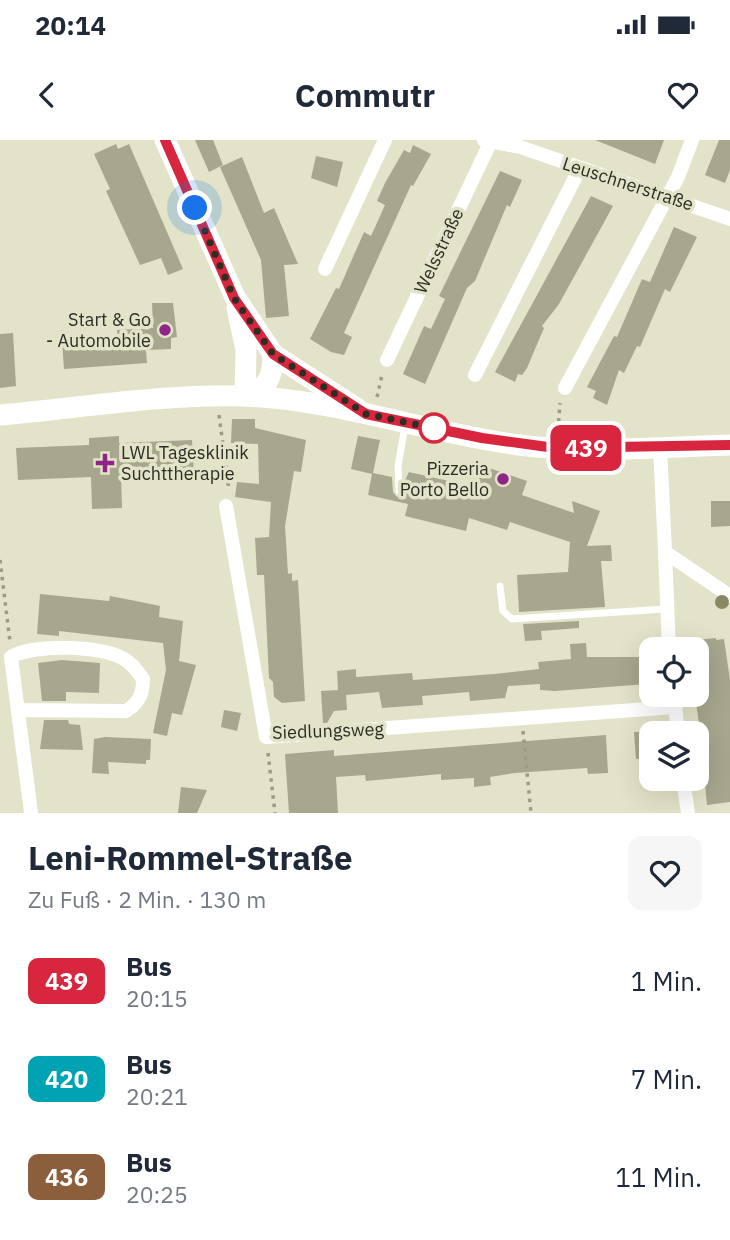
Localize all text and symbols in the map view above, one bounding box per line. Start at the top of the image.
text: 20:14 [35,8,106,42]
text: Commutr [295,74,435,116]
icon: back [28,76,66,114]
icon: heart [664,76,702,114]
street label: Leuschnerstraße [560,152,697,216]
your location [177,190,212,225]
street label: Welsstraße [409,204,468,297]
place label: Start & Go - Automobile [46,308,151,352]
marker: Start & Go - Automobile [157,322,173,338]
unlabelled marker [419,413,449,443]
line badge: 439 [546,425,626,471]
text: 439 [564,432,608,464]
place label: LWL Tagesklinik Suchttherapie [121,441,249,485]
marker: LWL Tagesklinik Suchttherapie [95,453,115,473]
place label: Pizzeria Porto Bello [400,457,489,501]
marker: Pizzeria Porto Bello [495,471,511,487]
map controls [639,637,709,791]
button: locate [639,637,709,707]
street label: Siedlungsweg [272,717,385,744]
button: layers [639,721,709,791]
text: Leni-Rommel-Straße [28,836,353,879]
button: heart [628,836,702,910]
text: Zu Fuß · 2 Min. · 130 m [28,884,266,914]
text: Bus [126,949,172,983]
text: 1 Min. [631,964,702,998]
text: 439 [45,965,88,997]
text: 20:15 [126,983,188,1013]
text: Bus [126,1047,172,1081]
text: 7 Min. [631,1062,702,1096]
text: 420 [45,1063,88,1095]
text: 20:21 [126,1081,188,1111]
text: Bus [126,1145,172,1179]
text: 11 Min. [615,1160,702,1194]
text: 436 [45,1161,88,1193]
text: 20:25 [126,1179,188,1209]

